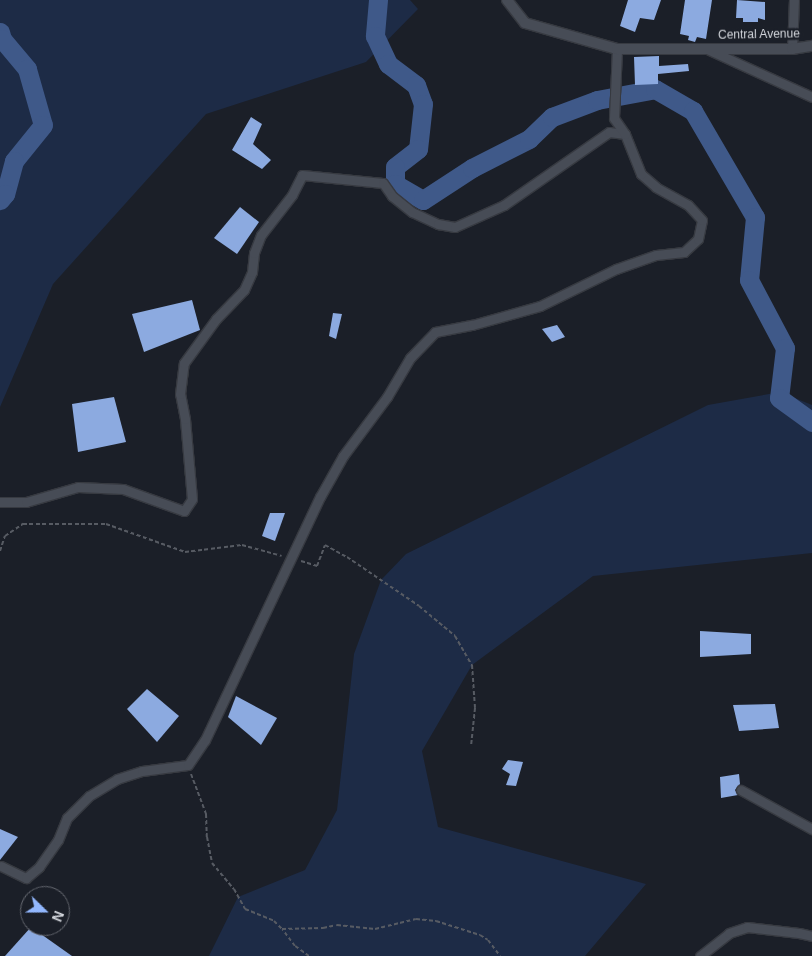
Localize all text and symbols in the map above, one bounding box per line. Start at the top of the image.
street label: Central Avenue [718,27,800,43]
north arrow [20,886,70,936]
text: N [49,909,67,924]

